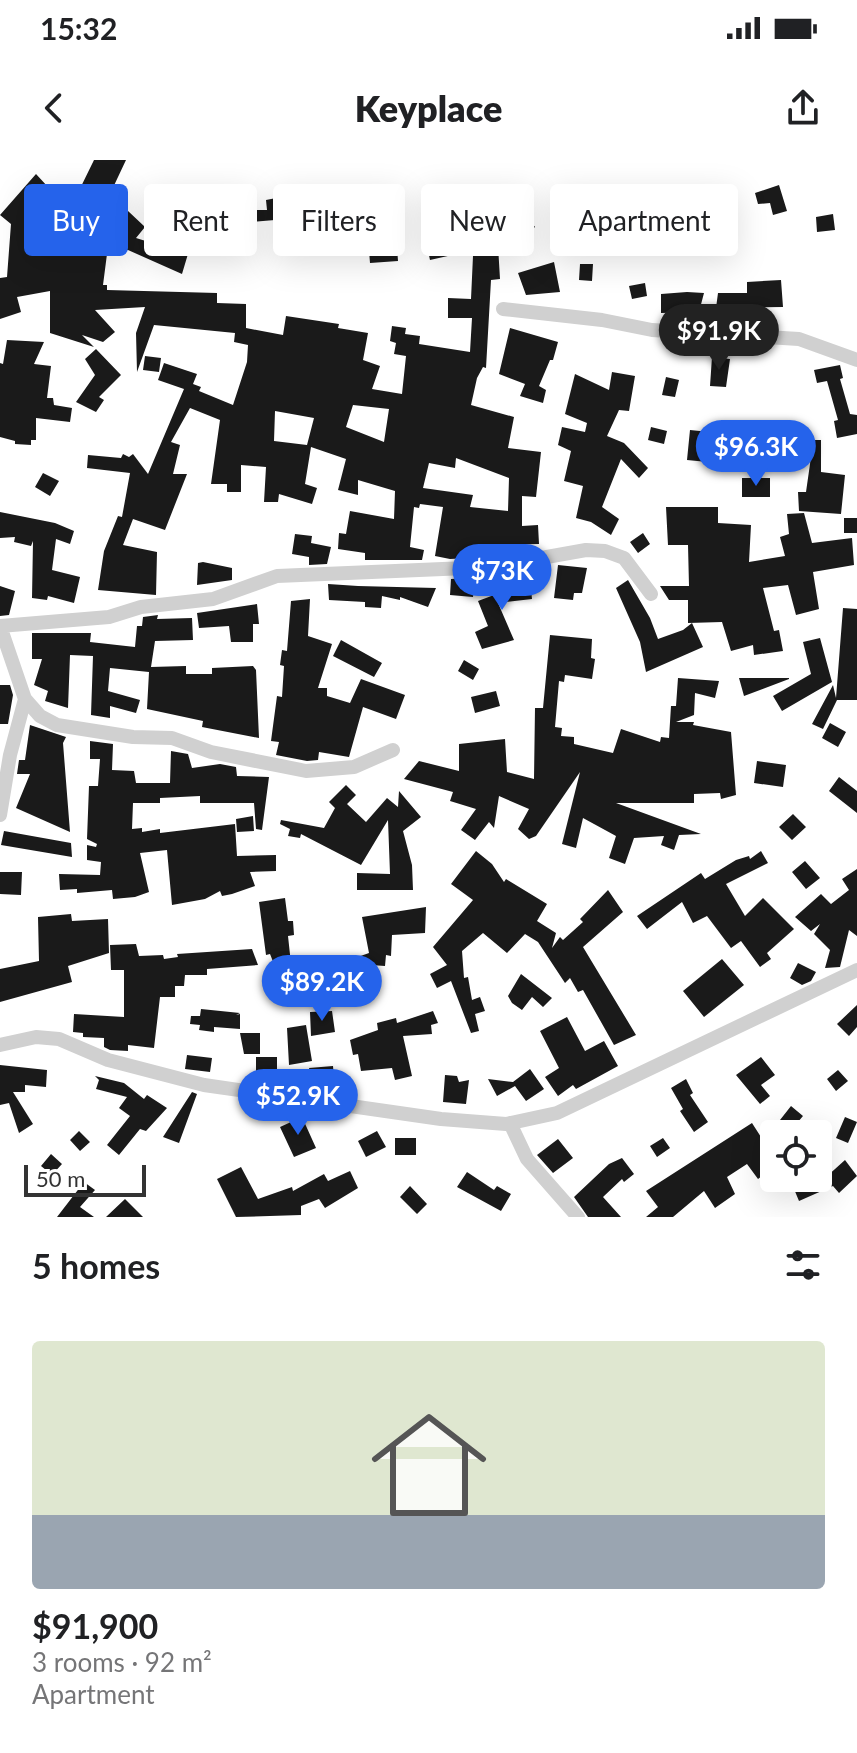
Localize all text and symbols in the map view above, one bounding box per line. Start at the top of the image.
text: 15:32 [40,10,117,46]
icon: back [32,86,76,130]
text: Keyplace [355,86,502,130]
icon: share [781,86,825,130]
chip: Buy [24,184,128,256]
chip: Rent [144,184,257,256]
chip: Filters [273,184,405,256]
chip: New [421,184,534,256]
chip: Apartment [550,184,738,256]
pin: $91.9K [654,304,784,372]
text: $91.9K [677,314,761,346]
pin: $96.3K [691,420,821,488]
text: $96.3K [714,430,798,462]
pin: $73K [455,544,549,612]
text: $73K [470,554,534,586]
pin: $89.2K [257,955,387,1023]
text: $89.2K [280,965,364,997]
pin: $52.9K [233,1069,363,1137]
text: $52.9K [256,1079,340,1111]
map controls [760,1120,832,1192]
button: locate [760,1120,832,1192]
scale bar [24,1161,146,1197]
text: 50 m [36,1165,85,1192]
icon: filters [781,1243,825,1287]
text: 5 homes [32,1245,160,1286]
icon: home [357,1393,501,1537]
text: $91,900 [32,1605,158,1646]
text: 3 rooms · 92 m² [32,1646,212,1678]
text: Apartment [32,1678,155,1710]

